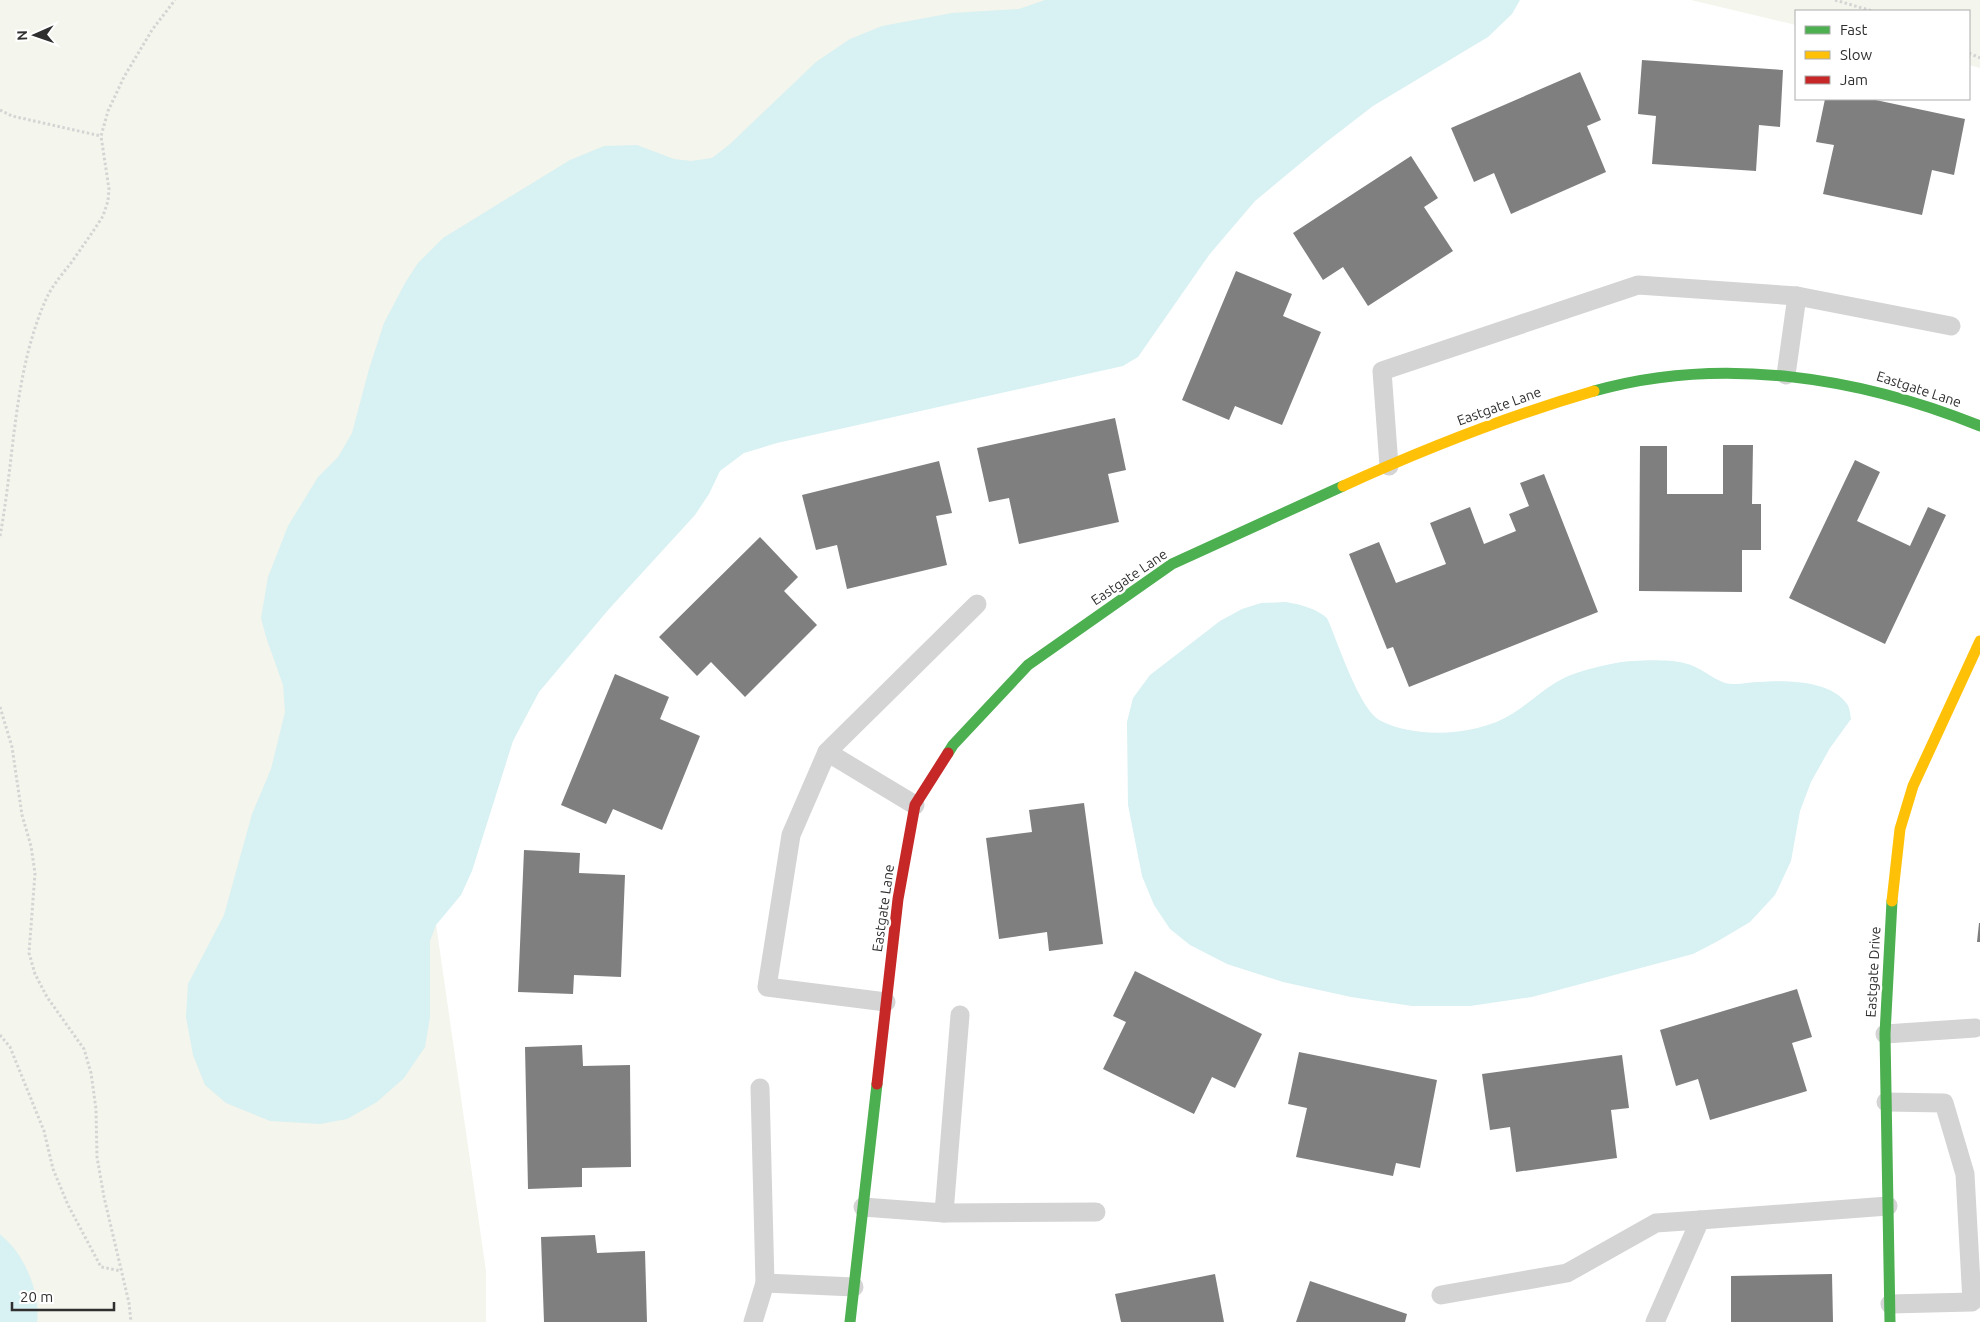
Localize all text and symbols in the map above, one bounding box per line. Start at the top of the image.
north arrow [10,10,60,60]
legend [1795,10,1970,100]
text: Fast [1840,21,1868,38]
text: N [14,30,30,41]
text: Slow [1840,46,1873,63]
text: Jam [1840,71,1868,88]
street label: Eastgate Lane [1875,368,1963,410]
street label: Eastgate Lane [1455,383,1543,429]
street label: Eastgate Lane [1088,546,1170,608]
street label: Eastgate Lane [869,863,897,953]
street label: Eastgate Drive [1863,926,1883,1018]
scale bar [12,1280,115,1312]
text: 20 m [20,1288,53,1305]

